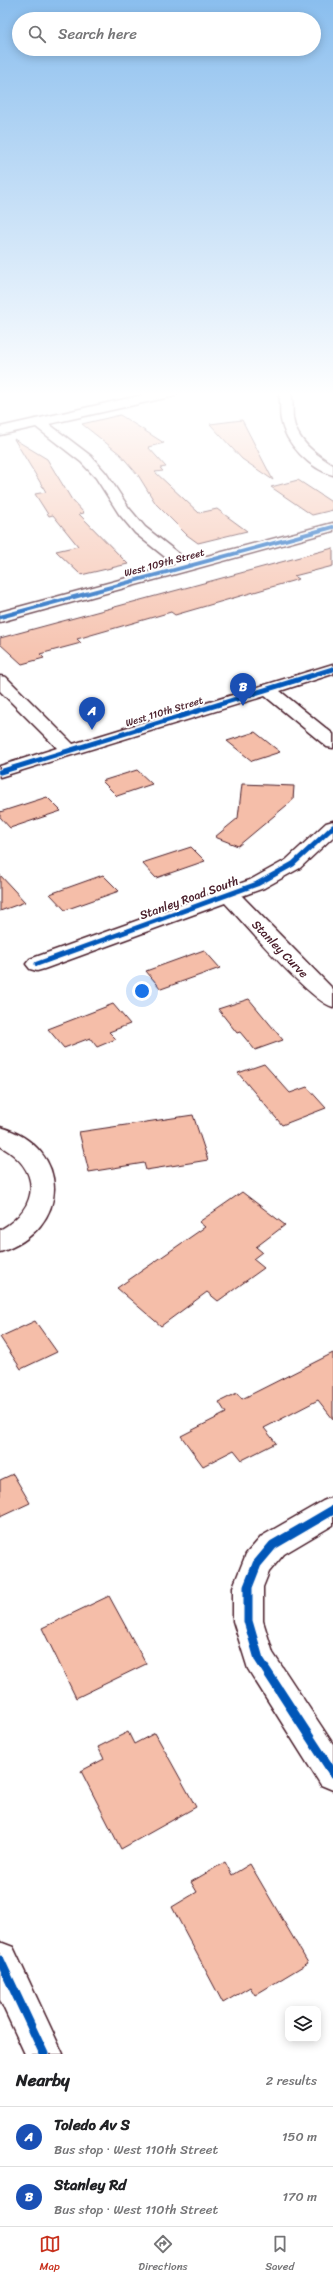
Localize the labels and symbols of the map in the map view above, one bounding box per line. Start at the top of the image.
street label: West 109th Street [122,543,207,582]
pin: B [230,673,256,706]
street label: West 110th Street [123,691,206,732]
pin: A [79,697,105,730]
street label: Stanley Road South [136,870,242,926]
street label: Stanley Curve [246,914,314,984]
your location [132,981,152,1001]

